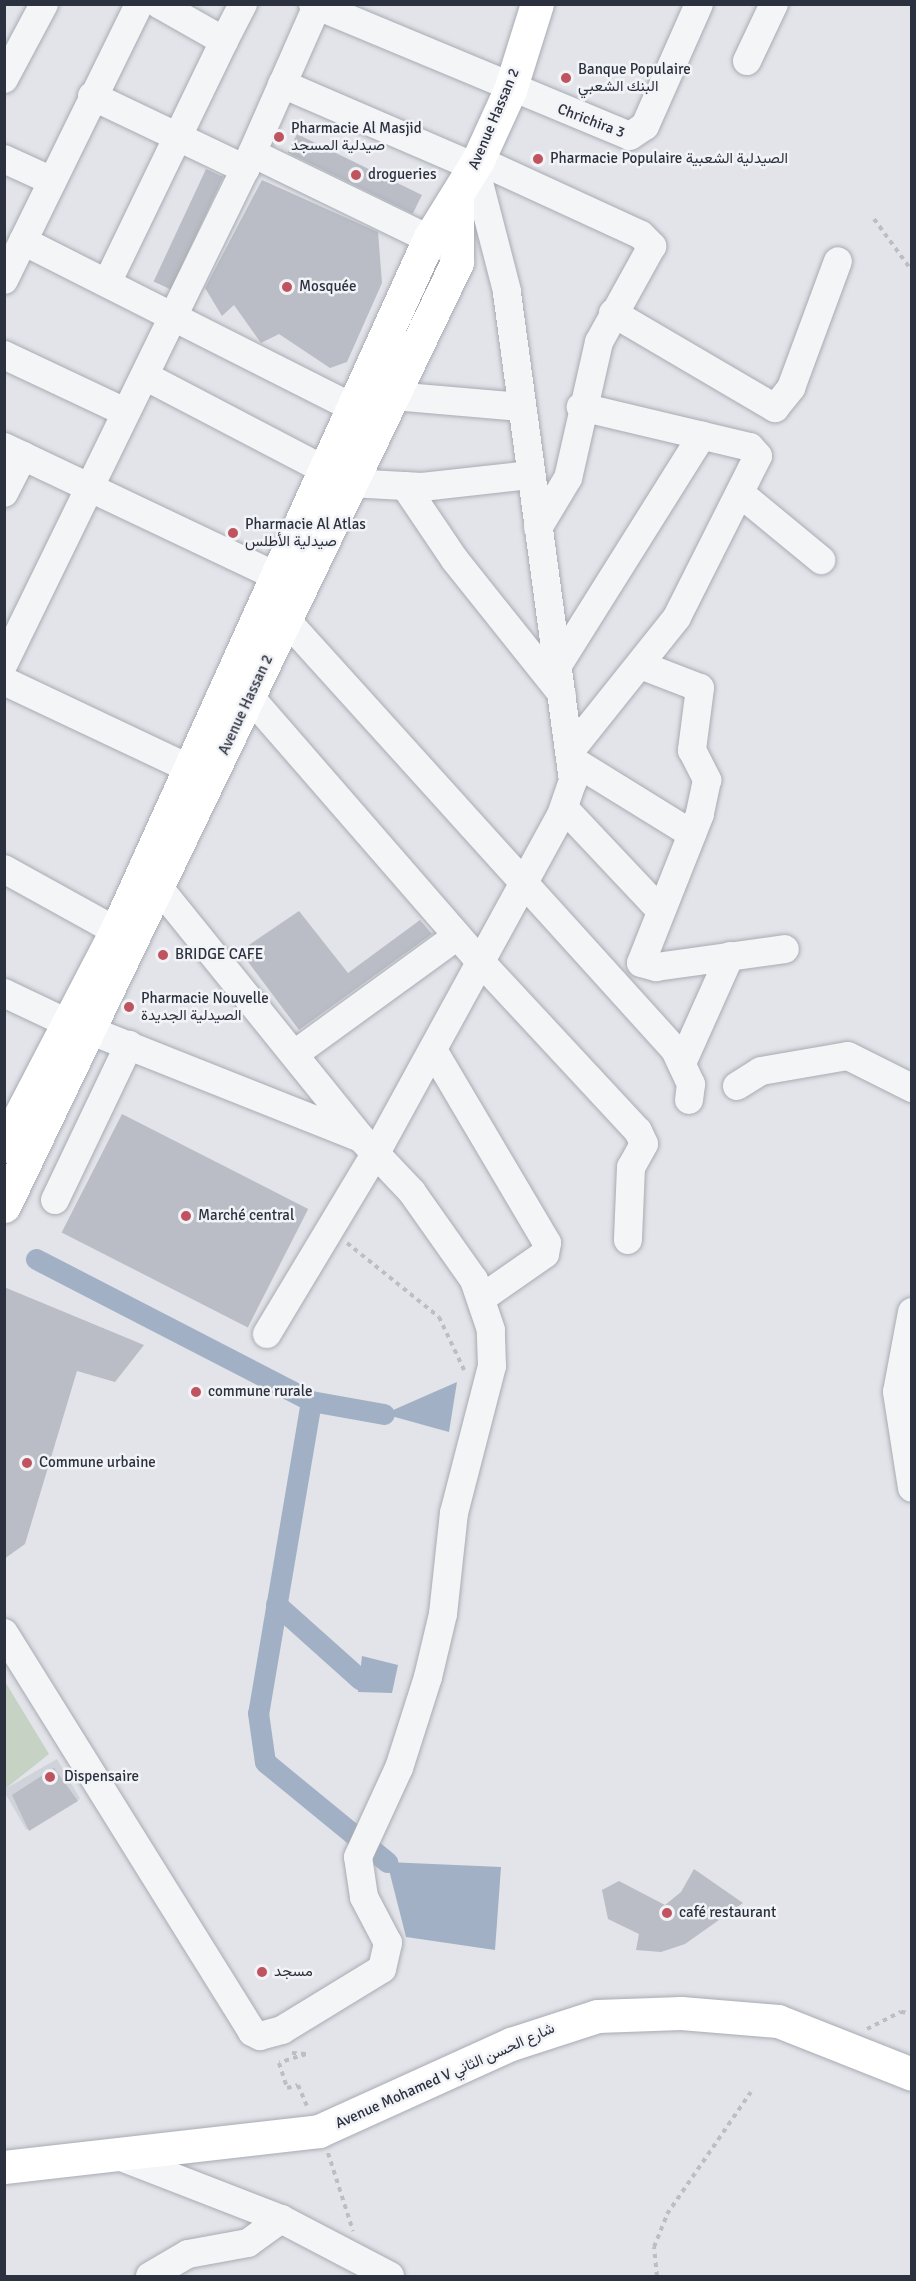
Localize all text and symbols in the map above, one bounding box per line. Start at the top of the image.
place label: Banque Populaire البنك الشعبي [578,60,691,95]
street label: Avenue Hassan 2 [465,66,523,172]
marker: Banque Populaire البنك الشعبي [559,71,573,85]
street label: Chrichira 3 [555,100,627,142]
place label: Pharmacie Al Masjid صيدلية المسجد [291,119,422,154]
marker: Pharmacie Al Masjid صيدلية المسجد [272,130,286,144]
place label: Pharmacie Populaire الصيدلية الشعبية [550,150,788,168]
marker: Pharmacie Populaire الصيدلية الشعبية [531,152,545,166]
place label: drogueries [368,166,436,184]
marker: drogueries [349,168,363,182]
place label: Mosquée [299,278,357,296]
marker: Mosquée [280,280,294,294]
place label: Pharmacie Al Atlas صيدلية الأطلس [245,515,366,550]
marker: Pharmacie Al Atlas صيدلية الأطلس [226,526,240,540]
street label: Avenue Hassan 2 [215,652,277,758]
place label: BRIDGE CAFE [175,946,263,964]
marker: BRIDGE CAFE [156,948,170,962]
place label: Pharmacie Nouvelle الصيدلية الجديدة [141,989,269,1024]
marker: Pharmacie Nouvelle الصيدلية الجديدة [122,1000,136,1014]
place label: Marché central [198,1207,294,1225]
marker: Marché central [179,1209,193,1223]
place label: commune rurale [208,1383,312,1401]
marker: commune rurale [189,1385,203,1399]
place label: Commune urbaine [39,1454,156,1472]
marker: Commune urbaine [20,1456,34,1470]
marker: Dispensaire [41,1768,59,1786]
place label: Dispensaire [64,1768,139,1786]
place label: café restaurant [679,1904,776,1922]
marker: café restaurant [660,1906,674,1920]
place label: مسجد [274,1963,313,1981]
marker: مسجد [255,1965,269,1979]
street label: Avenue Mohamed V شارع الحسن الثاني [332,2019,558,2133]

